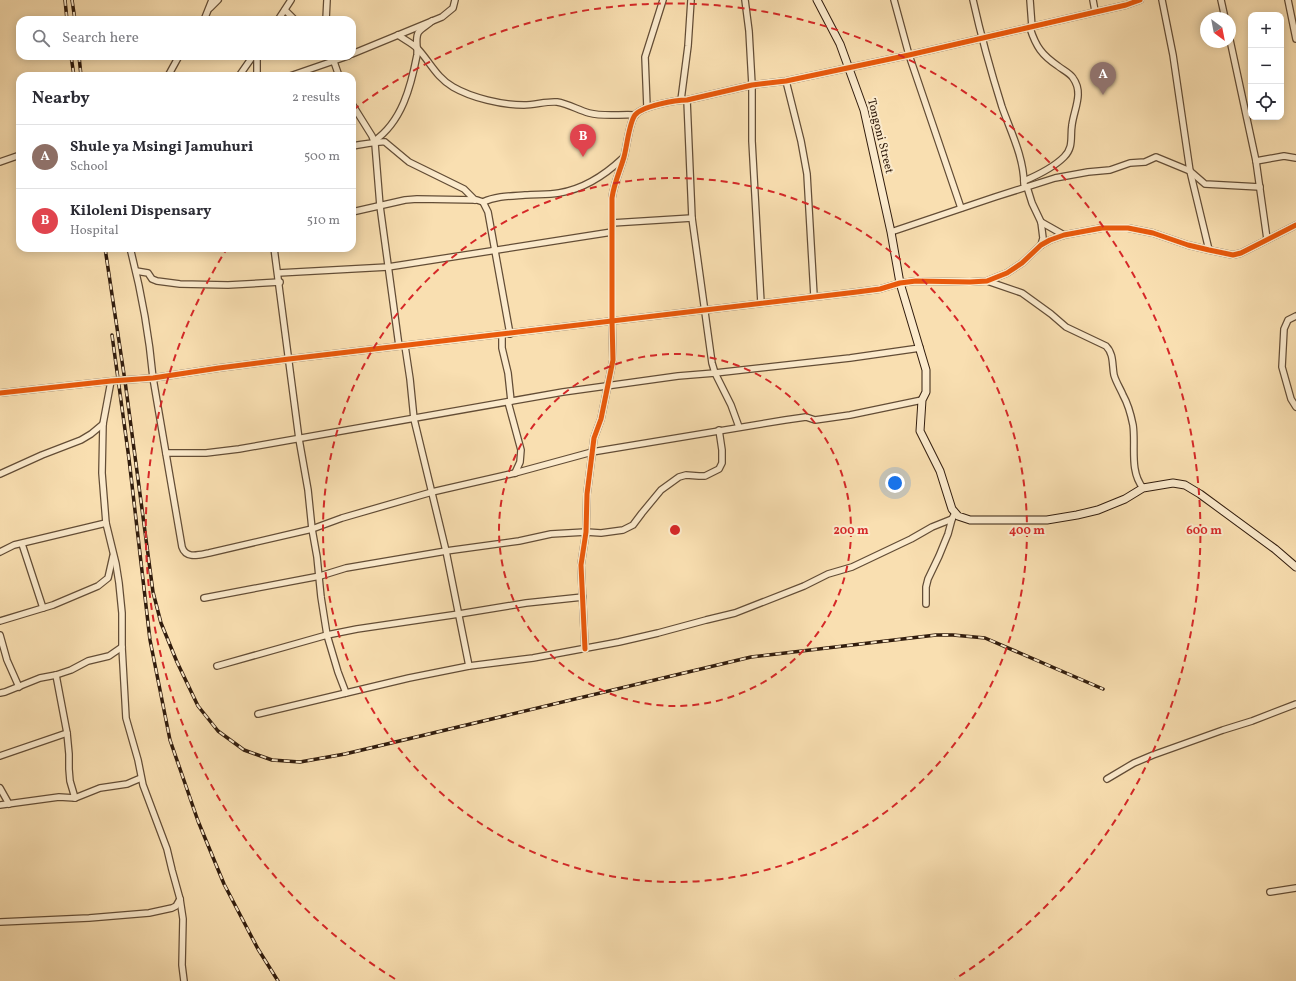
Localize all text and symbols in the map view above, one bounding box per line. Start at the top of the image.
north arrow [1200,12,1236,48]
map controls [1248,12,1284,120]
button: + [1248,12,1284,48]
search box [16,16,356,60]
icon: search [30,27,52,49]
text: Search here [62,28,139,49]
button: − [1248,48,1284,84]
pin: A [1090,62,1116,95]
button: locate [1248,84,1284,120]
text: Nearby [32,87,90,110]
text: 2 results [292,89,340,107]
street label: Tongoni Street [863,97,897,175]
pin: B [570,124,596,157]
text: Shule ya Msingi Jamuhuri [70,137,253,158]
text: A [40,148,50,166]
text: 500 m [304,148,340,166]
text: School [70,158,108,176]
text: Kiloleni Dispensary [70,201,211,222]
text: B [41,212,49,230]
text: 510 m [307,212,340,230]
text: Hospital [70,222,119,240]
your location [885,473,905,493]
centre of rings [668,523,682,537]
text: 200 m [833,523,869,539]
text: 400 m [1009,523,1045,539]
text: 600 m [1186,523,1222,539]

